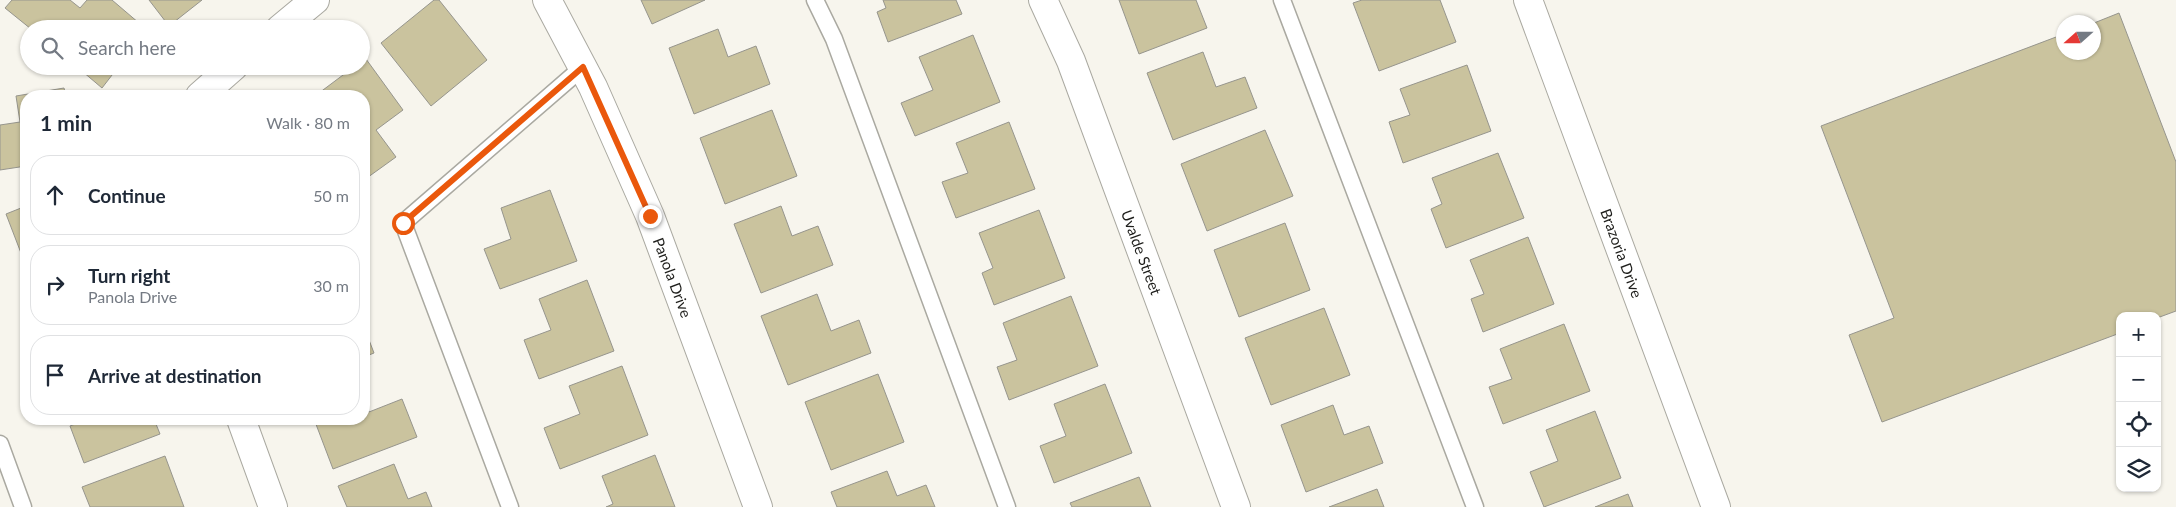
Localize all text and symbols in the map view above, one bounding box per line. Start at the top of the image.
north arrow [2056,15,2101,60]
search box [20,20,370,75]
icon: search [38,34,66,62]
text: Search here [78,36,176,59]
text: 1 min [40,110,92,135]
text: Walk · 80 m [266,113,350,132]
icon: ahead [41,181,69,209]
text: Continue [88,184,166,207]
text: 50 m [313,186,349,205]
route end [639,205,662,228]
street label: Brazoria Drive [1597,206,1647,300]
street label: Uvalde Street [1118,207,1166,298]
route start [392,212,415,235]
street label: Panola Drive [650,235,696,320]
text: Turn right [88,264,170,287]
icon: right [41,271,69,299]
text: 30 m [313,276,349,295]
text: Panola Drive [88,287,177,306]
map controls [2116,312,2161,492]
button: + [2116,312,2161,357]
button: − [2116,357,2161,402]
icon: arrive [41,361,69,389]
text: Arrive at destination [88,364,261,387]
button: locate [2116,402,2161,447]
button: layers [2116,447,2161,492]

